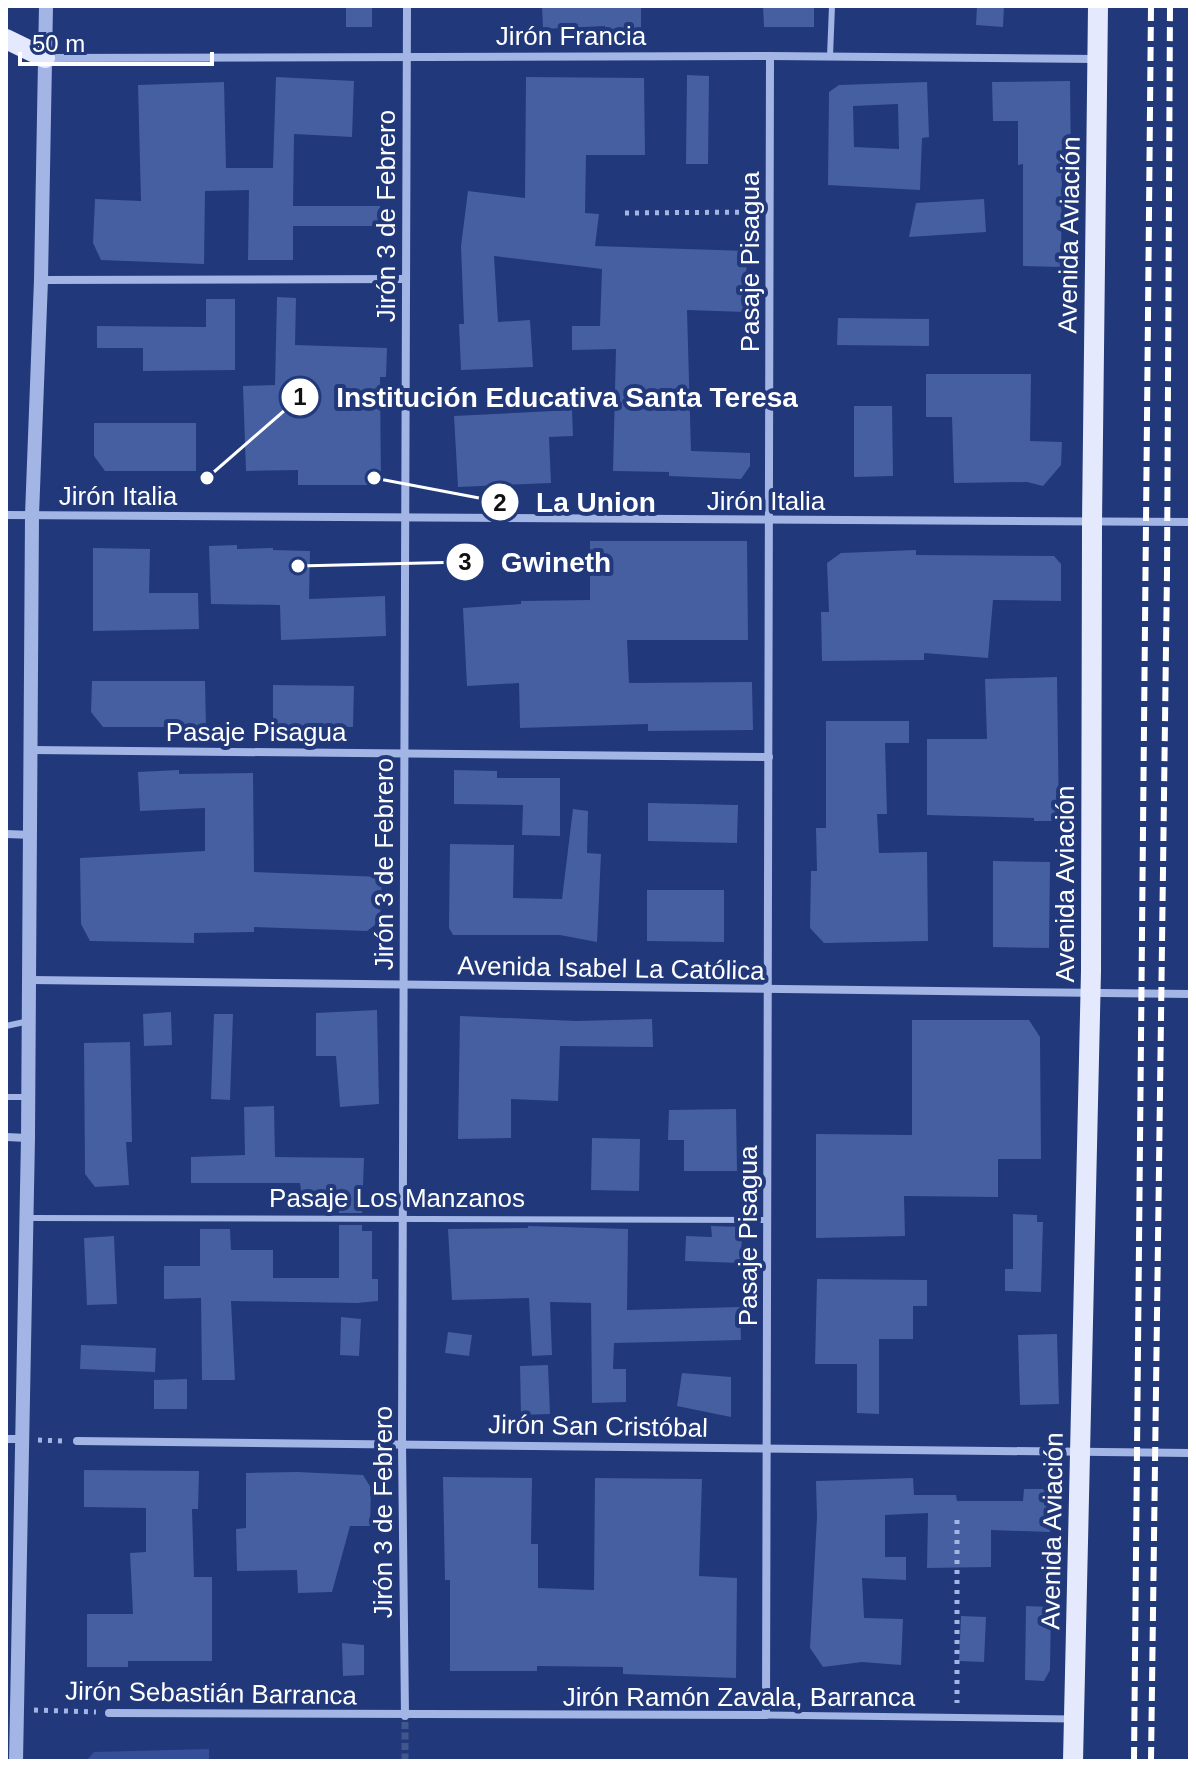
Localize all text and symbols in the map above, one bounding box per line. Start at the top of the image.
scale bar [20,16,212,66]
street label: Jirón Francia [496,21,647,51]
text: 50 m [32,30,85,57]
street label: Jirón 3 de Febrero [371,110,401,322]
street label: Avenida Aviación [1052,136,1086,334]
street label: Pasaje Pisagua [735,171,765,352]
callout: Institución Educativa Santa Teresa [280,371,814,423]
text: Institución Educativa Santa Teresa [336,382,798,413]
text: 1 [293,383,307,410]
callout: La Union [480,476,672,528]
street label: Jirón Italia [59,481,178,511]
street label: Jirón Italia [707,486,826,516]
text: La Union [536,487,656,518]
text: 2 [493,489,507,516]
callout: Gwineth [445,536,628,588]
text: Gwineth [501,547,611,578]
text: 3 [458,548,472,575]
street label: Pasaje Pisagua [166,717,347,747]
street label: Jirón 3 de Febrero [369,758,399,970]
street label: Avenida Aviación [1050,785,1080,983]
street label: Avenida Isabel La Católica [457,950,765,986]
street label: Pasaje Pisagua [733,1145,763,1326]
street label: Pasaje Los Manzanos [269,1183,525,1213]
street label: Jirón 3 de Febrero [368,1406,398,1618]
street label: Jirón San Cristóbal [488,1409,708,1443]
street label: Avenida Aviación [1035,1432,1069,1630]
street label: Jirón Sebastián Barranca [65,1675,358,1711]
street label: Jirón Ramón Zavala, Barranca [563,1682,916,1712]

